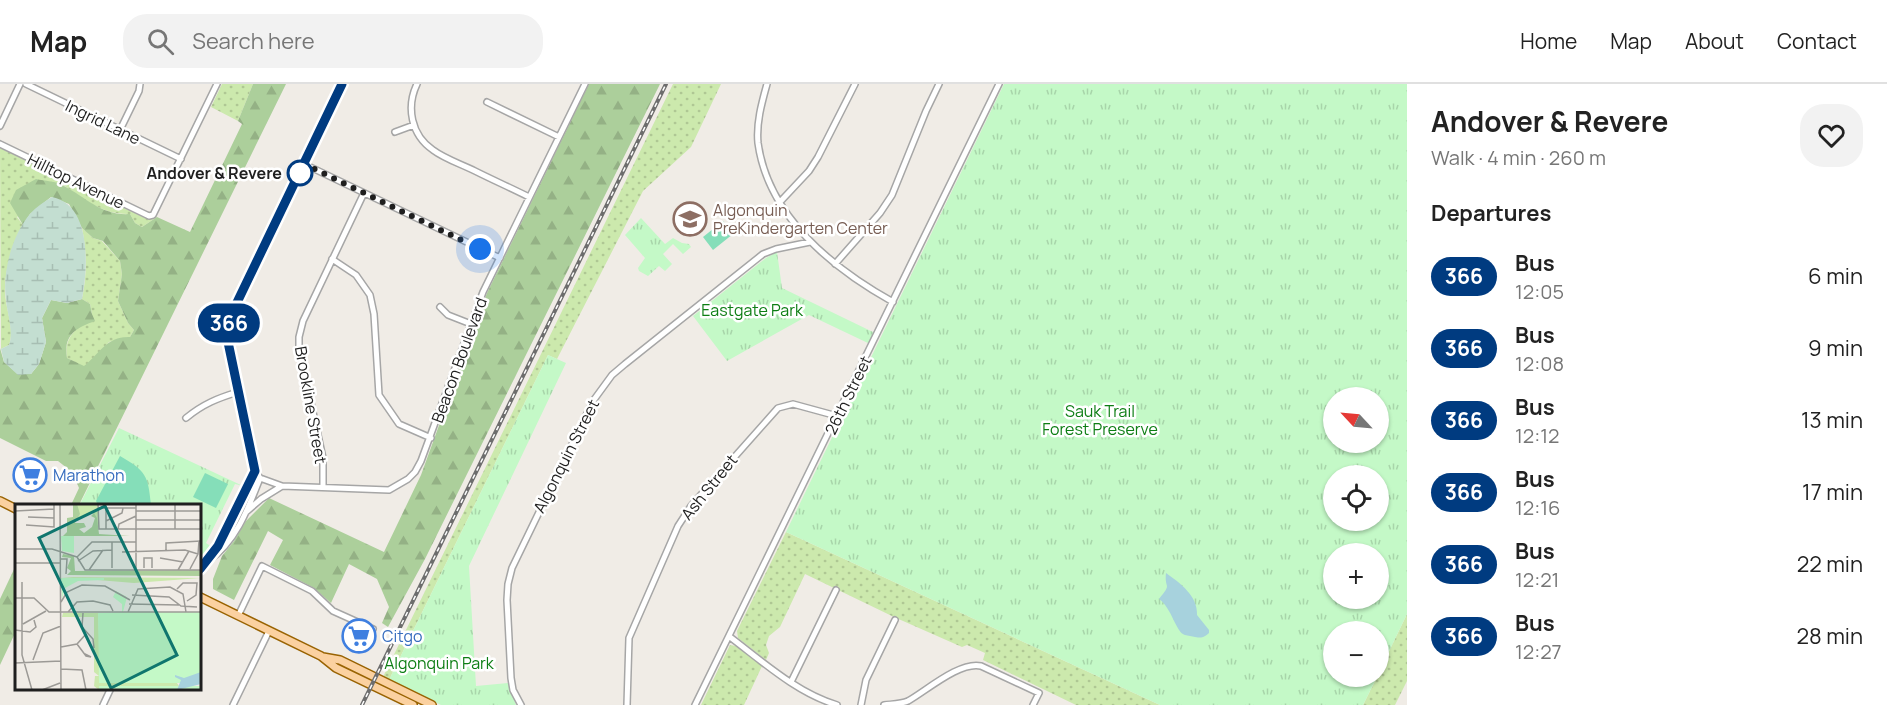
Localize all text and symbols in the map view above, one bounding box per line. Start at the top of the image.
search box [123,14,543,68]
text: Map [30,22,87,60]
icon: search [144,25,177,58]
text: Search here [192,26,315,56]
text: Home [1520,27,1577,55]
text: Map [1610,27,1652,55]
text: About [1685,27,1744,55]
text: Contact [1777,27,1857,55]
street label: Ingrid Lane [62,94,144,150]
text: Andover & Revere [1431,102,1668,140]
button: heart [1800,104,1863,167]
text: Walk · 4 min · 260 m [1431,144,1606,171]
street label: Hilltop Avenue [24,148,128,214]
marker: Andover & Revere [287,160,313,186]
place label: Andover & Revere [146,162,282,184]
text: Departures [1431,198,1551,228]
place label: Algonquin PreKindergarten Center [713,199,888,239]
school or university icon: Algonquin PreKindergarten Center [672,201,708,237]
your location [465,234,495,264]
text: Bus [1515,248,1555,278]
text: 6 min [1808,261,1863,291]
text: 366 [1445,262,1483,290]
text: 12:05 [1515,278,1564,305]
street label: Beacon Boulevard [426,294,492,426]
park label: Eastgate Park [701,299,804,321]
line badge: 366 [194,304,264,342]
text: 366 [210,309,248,337]
text: Bus [1515,320,1555,350]
text: 9 min [1808,333,1863,363]
text: 366 [1445,334,1483,362]
street label: Brookline Street [290,345,332,465]
text: 12:08 [1515,350,1564,377]
street label: 26th Street [819,352,877,438]
north arrow [1323,387,1389,453]
map controls [1323,387,1389,687]
text: Bus [1515,392,1555,422]
street label: Algonquin Street [528,395,604,517]
park label: Sauk Trail Forest Preserve [1042,400,1158,440]
text: 13 min [1801,405,1863,435]
text: 366 [1445,406,1483,434]
text: 12:12 [1515,422,1559,449]
street label: Ash Street [676,450,742,524]
supermarket icon: Marathon [12,457,48,493]
place label: Marathon [53,464,125,486]
text: Bus [1515,464,1555,494]
button: locate [1323,465,1389,531]
text: 17 min [1802,477,1863,507]
text: 366 [1445,478,1483,506]
text: 12:16 [1515,494,1560,521]
inset map [15,504,201,690]
text: Bus [1515,536,1555,566]
button: + [1323,543,1389,609]
text: 22 min [1797,549,1863,579]
text: 366 [1445,550,1483,578]
text: 12:21 [1515,566,1559,593]
text: Bus [1515,608,1555,638]
supermarket icon: Citgo [341,618,377,654]
button: − [1323,621,1389,687]
text: 28 min [1796,621,1863,651]
text: 366 [1445,622,1483,650]
place label: Citgo [382,625,423,647]
text: 12:27 [1515,638,1562,665]
park label: Algonquin Park [384,652,495,674]

